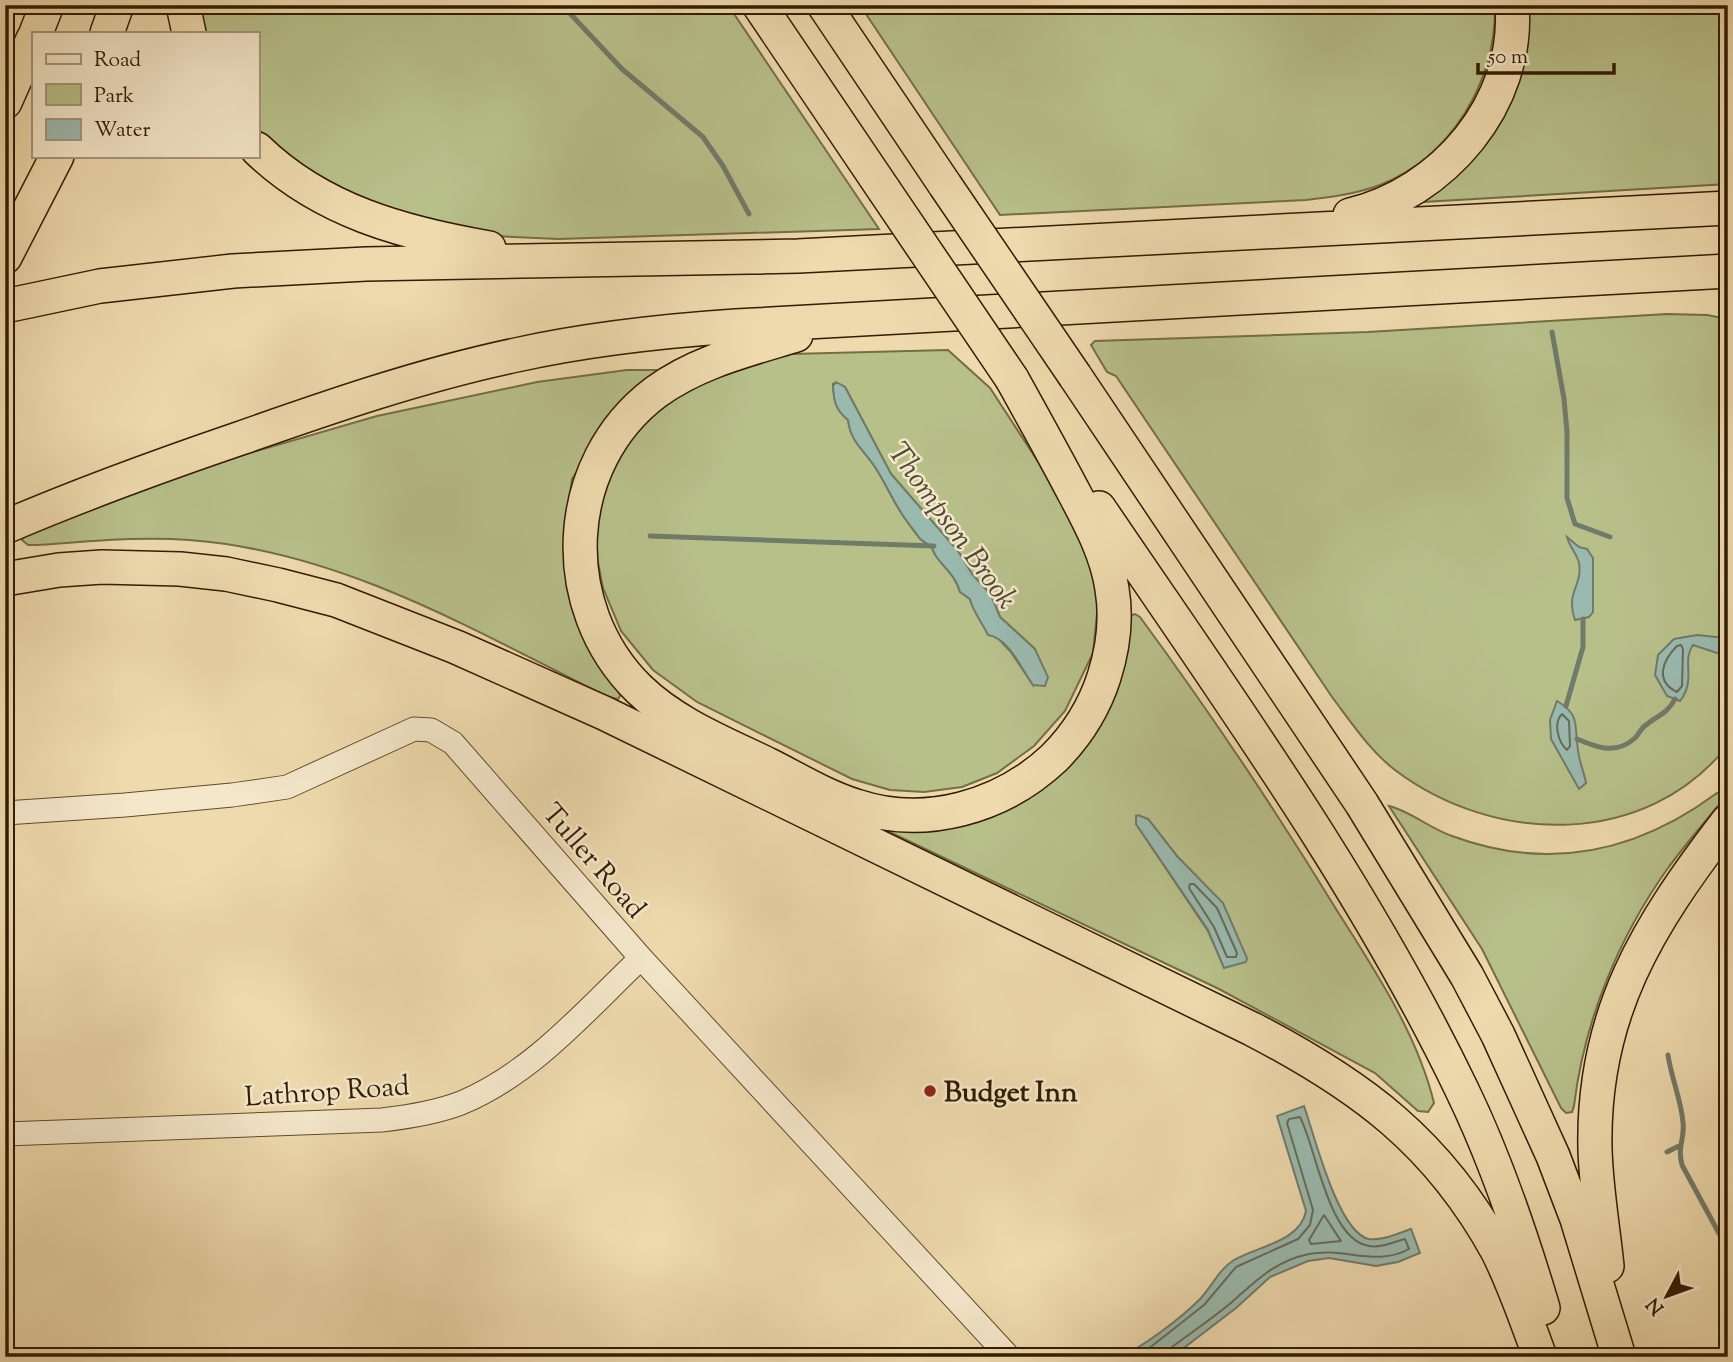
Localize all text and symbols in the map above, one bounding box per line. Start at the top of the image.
legend [32,32,259,158]
scale bar [1478,32,1614,76]
text: 50 m [1487,43,1528,73]
text: Road [94,46,141,76]
text: Park [94,82,135,112]
text: Water [94,116,151,146]
water label: Thompson Brook [876,434,1026,619]
street label: Tuller Road [531,796,654,928]
street label: Lathrop Road [243,1067,411,1119]
place label: Budget Inn [944,1074,1078,1114]
marker: Budget Inn [922,1083,938,1099]
north arrow [1632,1260,1702,1330]
text: N [1641,1291,1671,1320]

